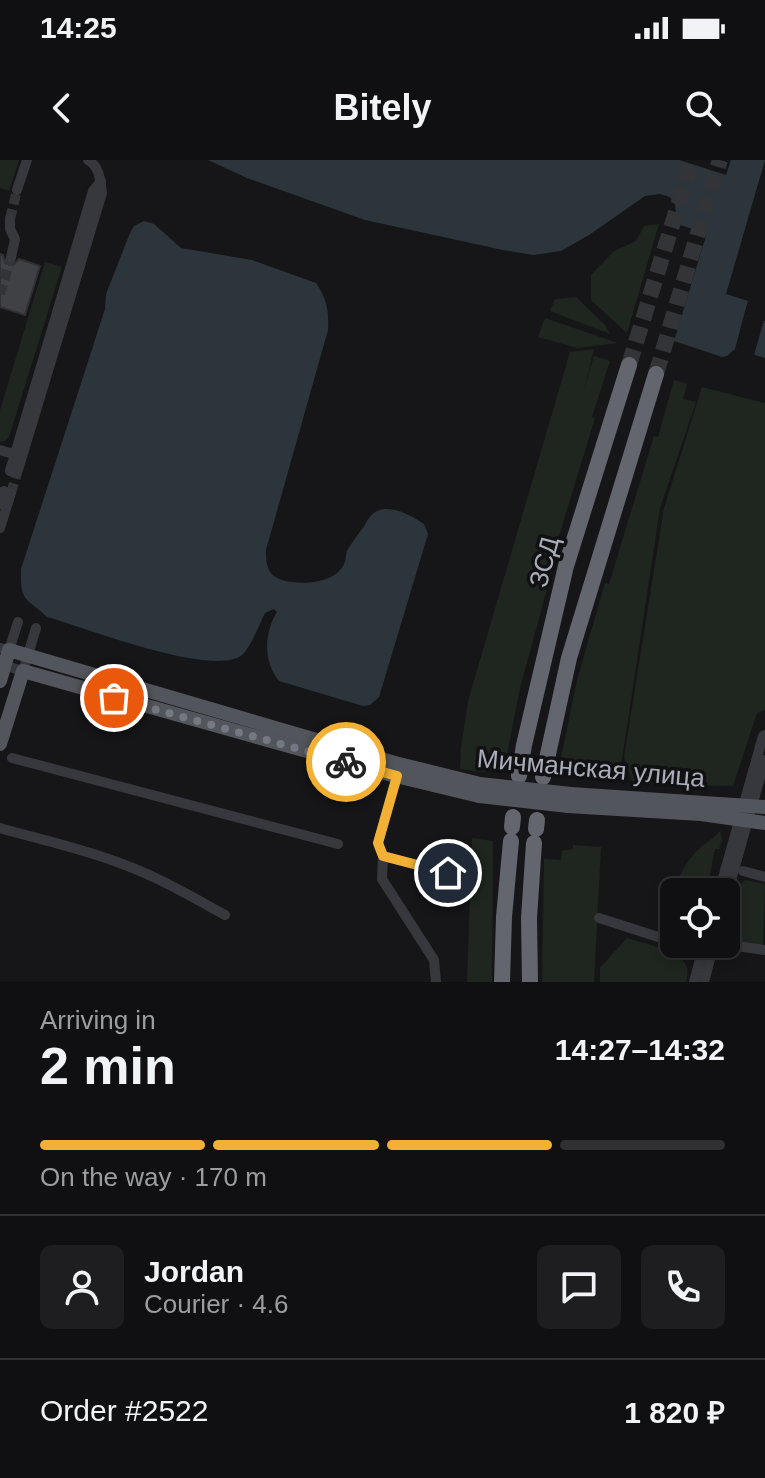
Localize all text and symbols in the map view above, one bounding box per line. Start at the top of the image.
text: 14:25 [40,11,117,44]
icon: back [40,86,84,130]
icon: search [681,86,725,130]
text: Bitely [333,87,432,128]
street label: ЗСД [523,533,565,591]
pin [80,664,148,732]
icon: bag [92,676,136,720]
courier [306,722,386,802]
icon: bike [324,740,368,784]
street label: Мичманская улица [476,743,707,793]
pin [414,839,482,907]
icon: home [426,851,470,895]
map controls [660,878,740,958]
button: locate [660,878,740,958]
text: Arriving in [40,1005,156,1035]
text: 14:27–14:32 [555,1033,725,1066]
text: 2 min [40,1037,176,1095]
text: On the way · 170 m [40,1162,267,1192]
button: person [40,1245,124,1329]
button: chat [537,1245,621,1329]
button: phone [641,1245,725,1329]
text: Jordan [144,1255,244,1288]
text: Courier · 4.6 [144,1289,289,1319]
text: Order #2522 [40,1394,208,1427]
text: 1 820 ₽ [624,1396,725,1429]

